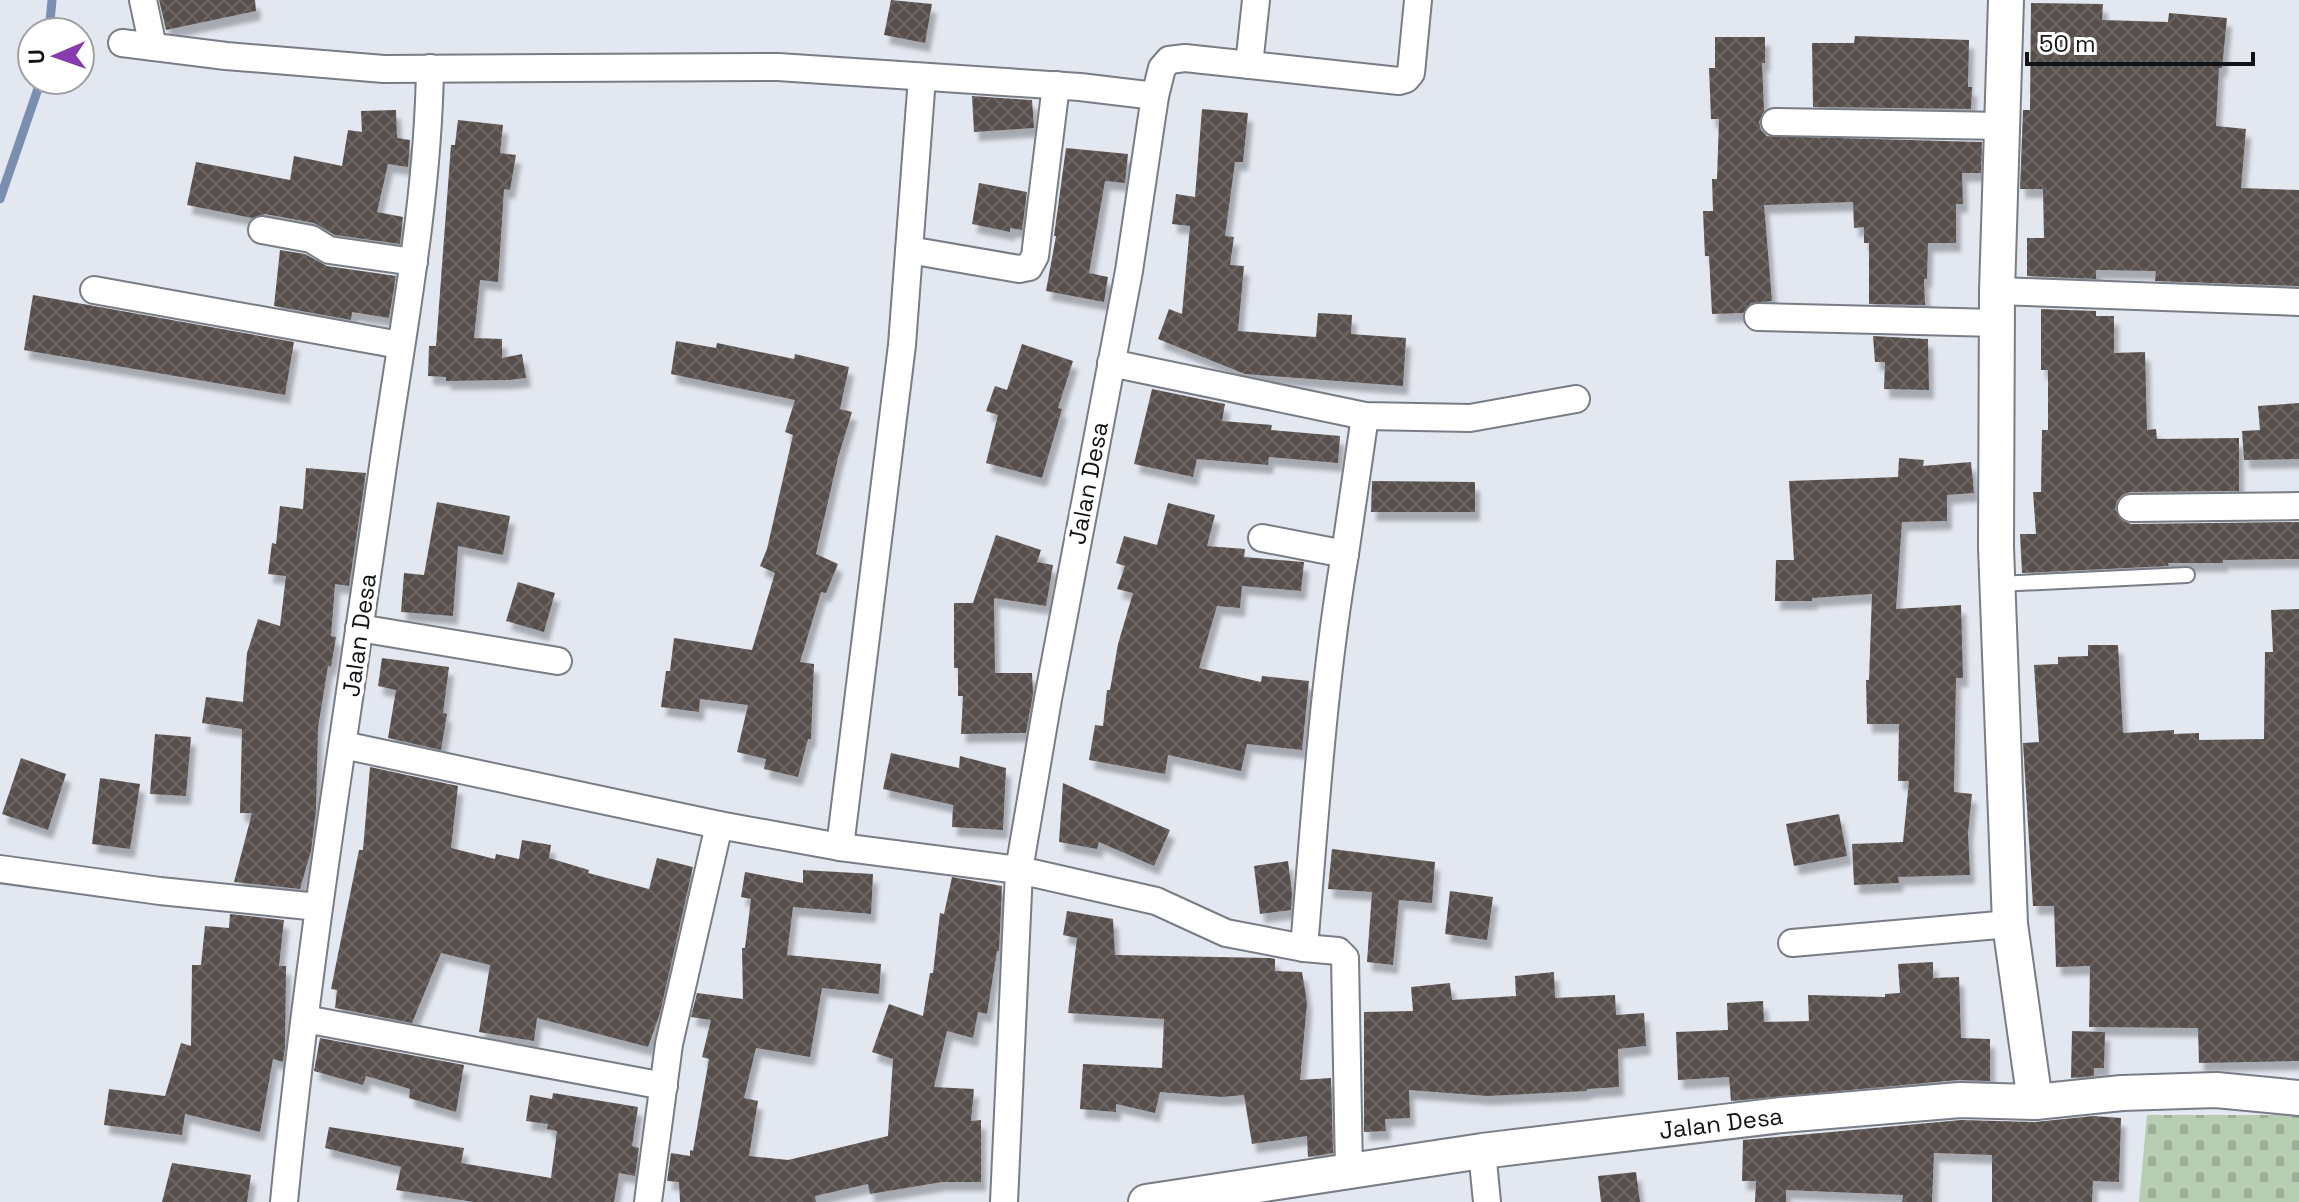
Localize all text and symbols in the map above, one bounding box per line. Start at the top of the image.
north arrow [16,16,96,96]
scale bar [2027,16,2253,66]
text: 50 m [2039,28,2096,59]
text: U [22,49,50,65]
street label: Jalan Desa [1061,419,1115,547]
street label: Jalan Desa [335,571,383,699]
street label: Jalan Desa [1657,1100,1785,1146]

